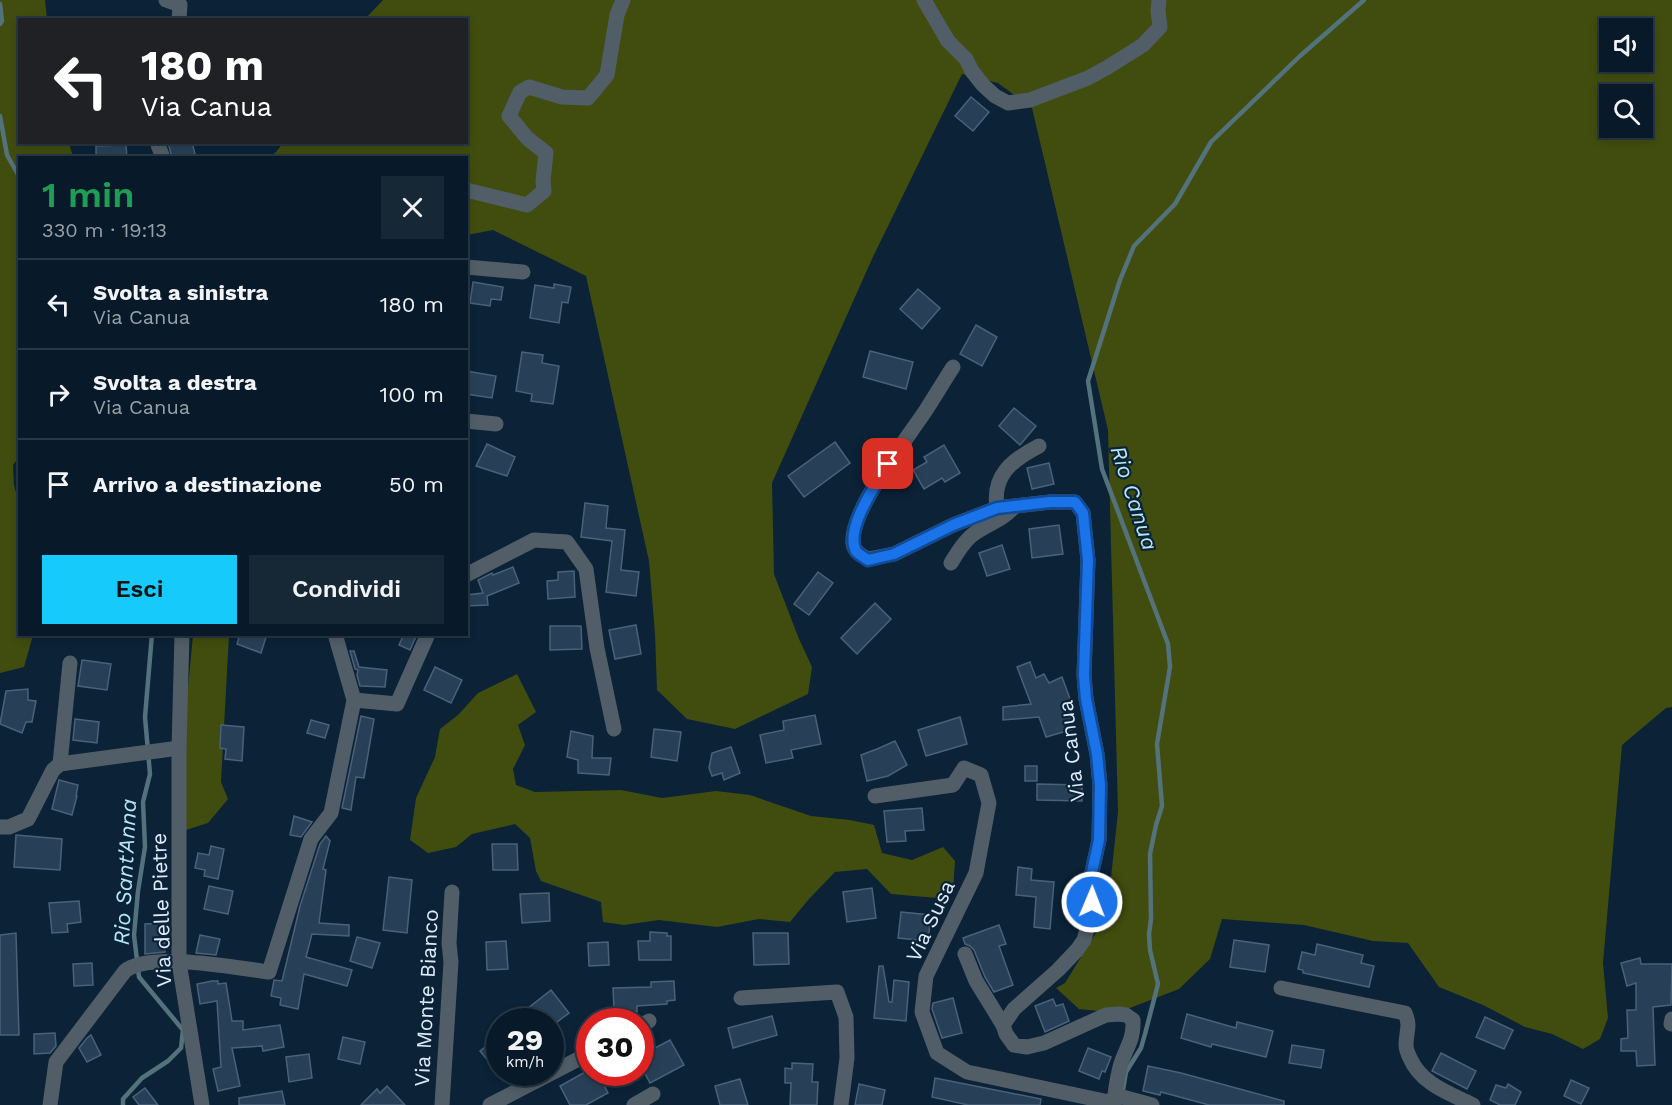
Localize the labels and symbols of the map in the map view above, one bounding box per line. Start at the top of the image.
pin [862,438,913,489]
water label: Rio Canua [1105,443,1163,553]
street label: Via Canua [1052,699,1090,803]
water label: Rio Sant'Anna [109,798,141,946]
street label: Via delle Pietre [146,832,176,988]
position arrow [1060,870,1124,934]
street label: Via Susa [900,876,960,966]
street label: Via Monte Bianco [409,909,443,1087]
speed limit sign: 30 [576,1008,654,1086]

